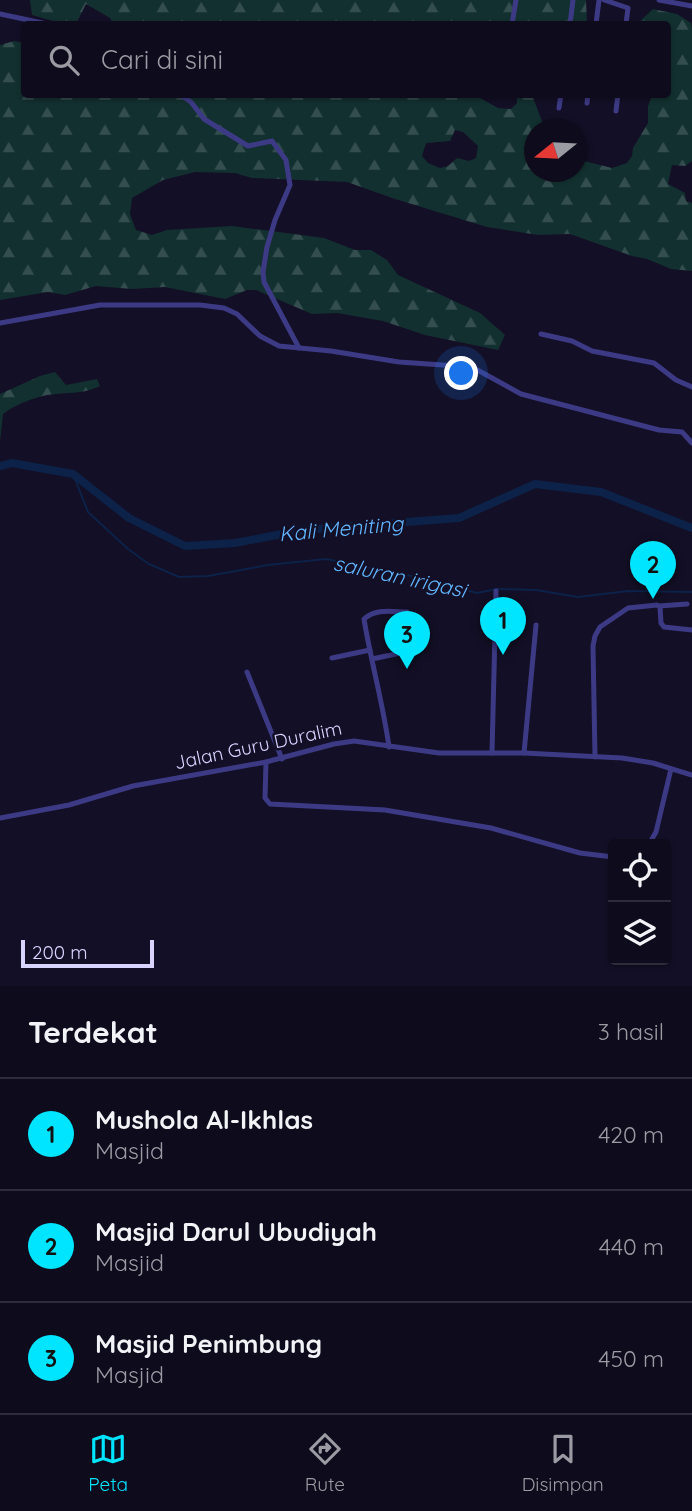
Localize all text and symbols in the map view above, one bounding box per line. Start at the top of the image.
search box [21,21,671,98]
icon: search [45,41,83,79]
text: Cari di sini [101,43,223,76]
north arrow [524,119,587,182]
your location [444,356,478,390]
water label: Kali Meniting [278,509,406,546]
pin: 2 [630,541,676,599]
water label: saluran irigasi [331,549,471,603]
pin: 1 [480,597,526,655]
pin: 3 [384,611,430,669]
street label: Jalan Guru Duralim [172,716,344,774]
map controls [608,839,671,965]
button: locate [608,839,671,902]
button: layers [608,902,671,965]
scale bar [21,937,154,969]
text: 200 m [32,940,88,964]
text: Terdekat [28,1013,158,1051]
text: 3 hasil [598,1017,664,1046]
text: Mushola Al-Ikhlas [95,1103,313,1136]
text: 1 [47,1120,55,1149]
text: 420 m [598,1120,664,1149]
text: Masjid [95,1136,164,1165]
text: Masjid Darul Ubudiyah [95,1215,377,1248]
text: 2 [44,1232,58,1261]
text: 440 m [599,1232,664,1261]
text: Masjid [95,1248,164,1277]
text: Masjid Penimbung [95,1327,322,1360]
text: 3 [45,1344,57,1373]
text: 450 m [598,1344,664,1373]
text: Masjid [95,1360,164,1389]
tab: Peta [88,1430,128,1496]
tab: Rute [305,1430,345,1496]
tab: Disimpan [522,1430,604,1496]

